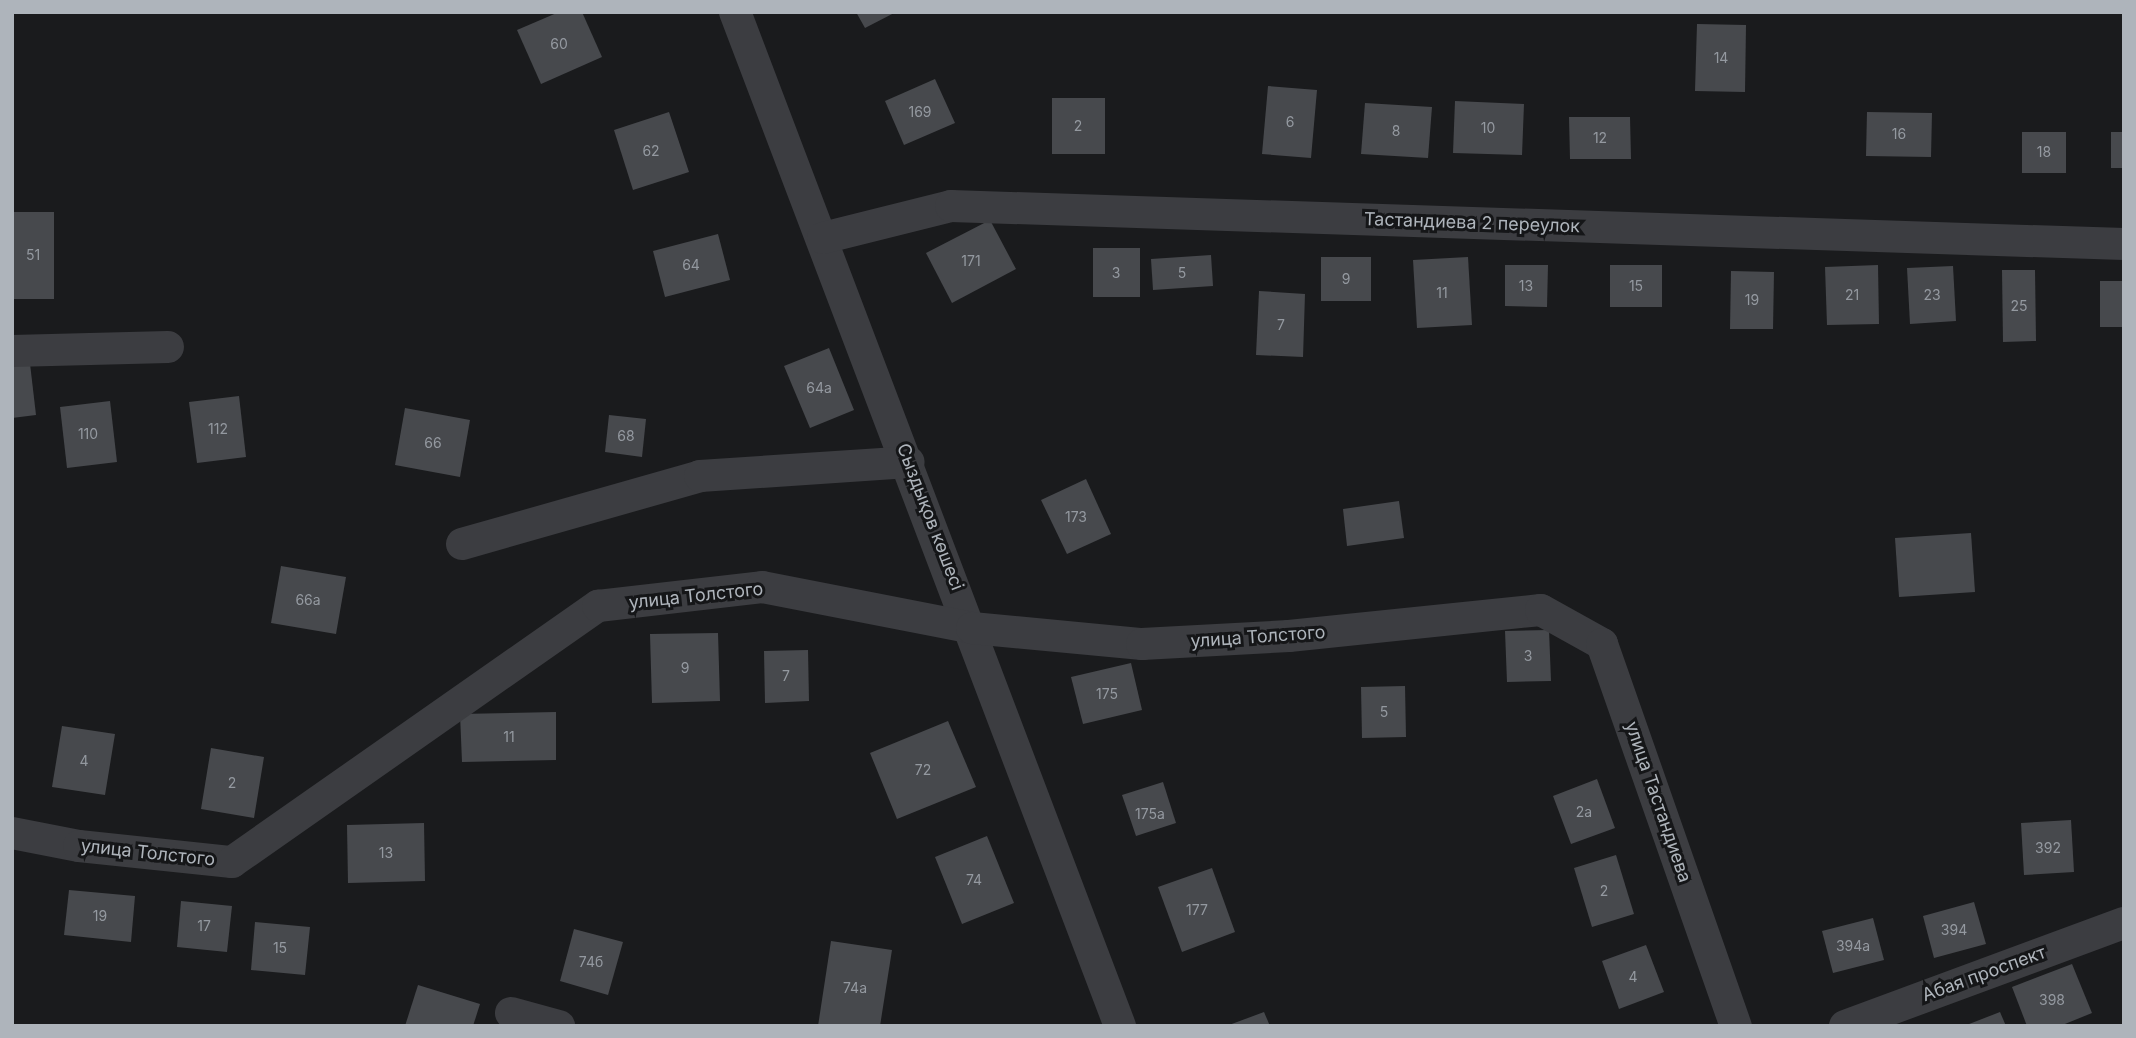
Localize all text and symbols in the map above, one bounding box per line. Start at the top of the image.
house number: 60 [550,36,568,52]
house number: 14 [1714,50,1728,66]
house number: 169 [908,104,932,120]
house number: 6 [1286,114,1294,130]
house number: 2 [1074,118,1082,134]
house number: 10 [1481,120,1495,136]
house number: 8 [1392,123,1400,139]
house number: 16 [1892,126,1906,142]
house number: 12 [1593,130,1607,146]
house number: 62 [642,143,660,159]
house number: 18 [2037,144,2051,160]
street label: Тастандиева 2 переулок [1364,208,1580,238]
house number: 51 [26,247,40,263]
house number: 171 [961,253,981,269]
house number: 64 [682,257,700,273]
house number: 3 [1112,265,1120,281]
house number: 5 [1178,265,1186,281]
house number: 9 [1342,271,1350,287]
house number: 13 [1519,278,1533,294]
house number: 15 [1629,278,1643,294]
house number: 11 [1436,285,1448,301]
house number: 21 [1845,287,1859,303]
house number: 23 [1923,287,1941,303]
house number: 19 [1745,292,1759,308]
house number: 25 [2010,298,2028,314]
house number: 7 [1277,317,1285,333]
house number: 64а [806,380,832,396]
house number: 112 [208,421,228,437]
house number: 110 [78,426,98,442]
house number: 68 [617,428,635,444]
house number: 66 [424,435,442,451]
street label: Сыздықов көшесі [892,440,968,594]
house number: 173 [1065,509,1087,525]
street label: улица Толстого [628,578,764,614]
house number: 66а [295,592,321,608]
street label: улица Толстого [1190,622,1326,652]
house number: 3 [1524,648,1532,664]
house number: 9 [681,660,689,676]
house number: 7 [782,668,790,684]
house number: 175 [1096,686,1118,702]
house number: 5 [1380,704,1388,720]
street label: улица Тастандиева [1620,719,1696,885]
house number: 11 [503,729,515,745]
house number: 4 [79,753,89,769]
house number: 72 [915,762,931,778]
house number: 2 [228,775,236,791]
house number: 2а [1576,804,1592,820]
house number: 175а [1135,806,1165,822]
street label: улица Толстого [80,835,216,871]
house number: 392 [2035,840,2061,856]
house number: 13 [379,845,393,861]
house number: 74 [966,872,982,888]
house number: 2 [1600,883,1608,899]
house number: 177 [1186,902,1208,918]
house number: 19 [93,908,107,924]
house number: 17 [197,918,211,934]
house number: 394 [1941,922,1967,938]
house number: 394а [1836,938,1870,954]
house number: 15 [273,940,287,956]
street label: Абая проспект [1919,942,2049,1006]
house number: 74б [579,954,603,970]
house number: 4 [1628,969,1638,985]
house number: 74а [843,980,867,996]
house number: 398 [2039,992,2065,1008]

